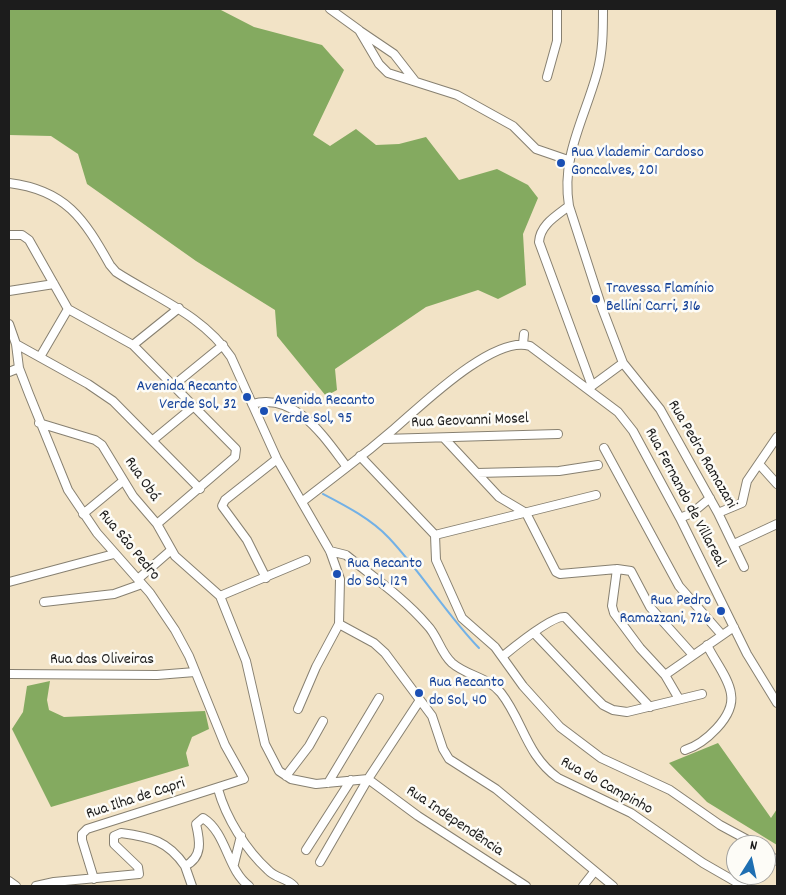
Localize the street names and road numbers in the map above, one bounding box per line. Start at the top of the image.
street label: Rua Pedro Ramazani [662,397,740,513]
street label: Rua Geovanni Mosel [411,410,529,434]
street label: Rua Fernando de Villareal [639,425,729,571]
street label: Rua Obá [119,454,163,506]
street label: Rua São Pedro [93,507,163,585]
street label: Rua das Oliveiras [50,651,154,671]
street label: Rua do Campinho [556,754,656,820]
street label: Rua Ilha de Capri [84,775,188,825]
street label: Rua Independência [402,782,506,862]

